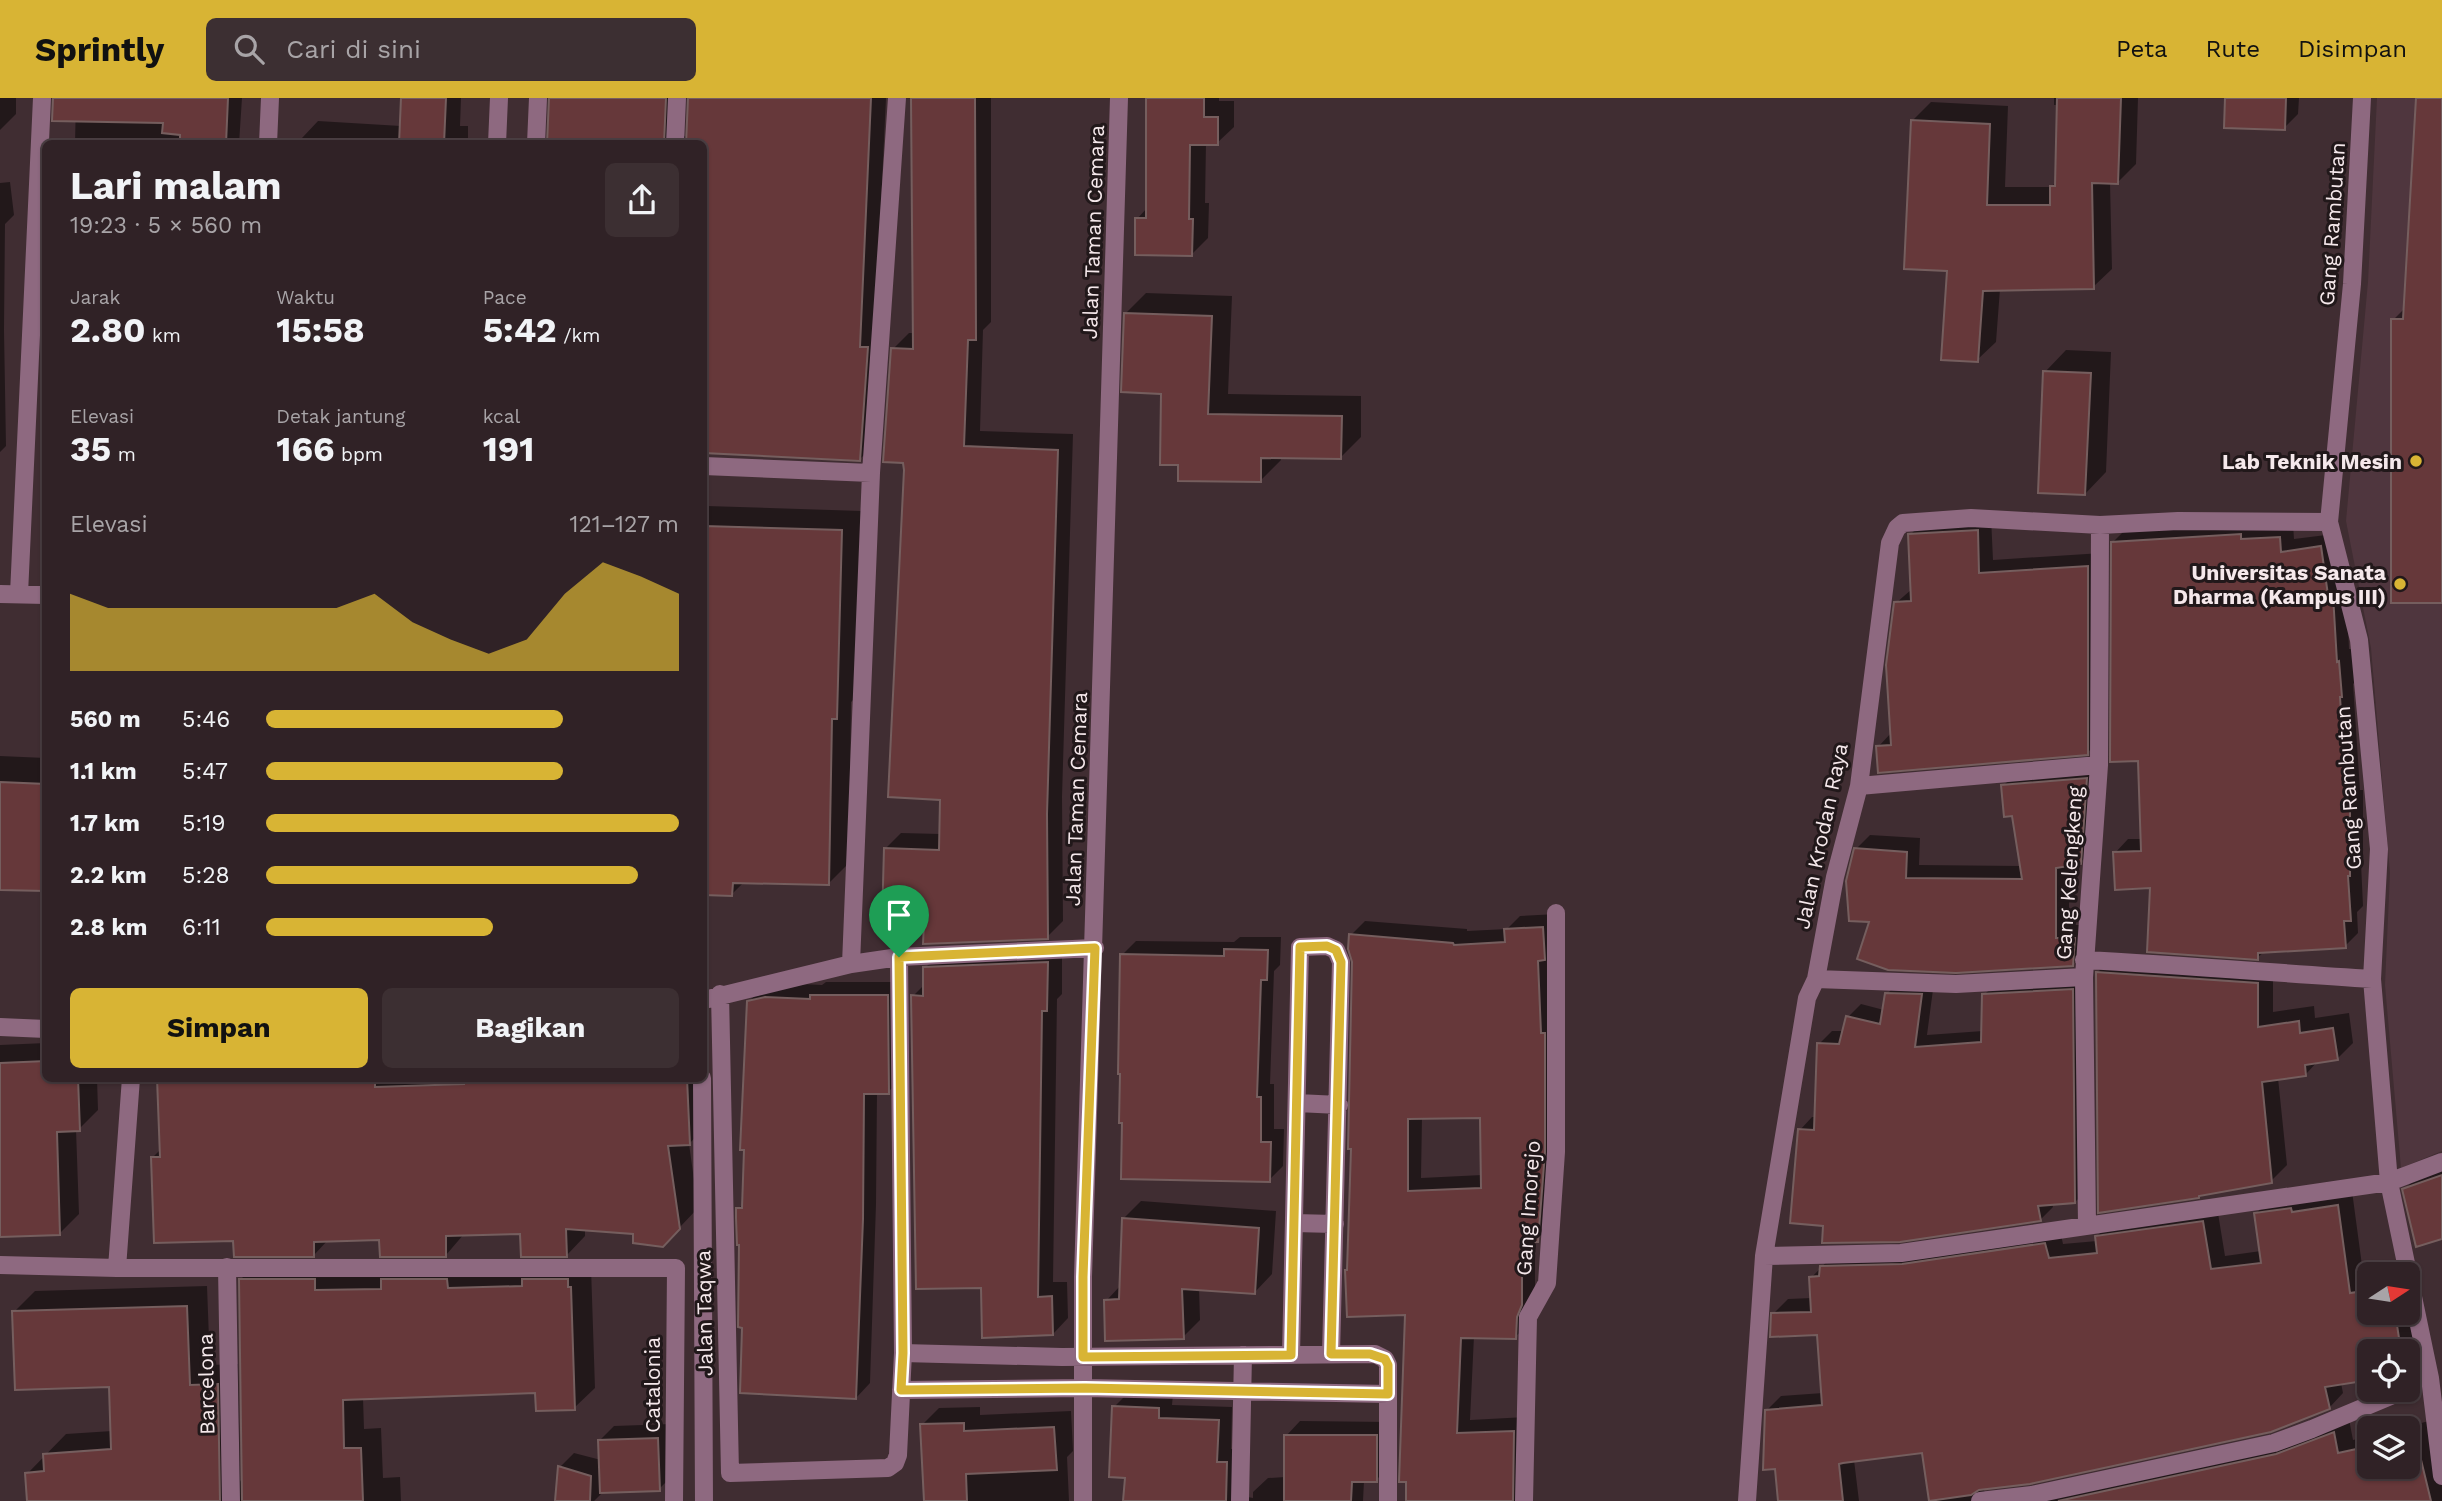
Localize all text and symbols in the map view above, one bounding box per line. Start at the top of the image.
search box [206,18,696,81]
text: Sprintly [35,30,164,69]
icon: search [230,30,268,68]
text: Cari di sini [286,34,421,64]
text: Peta [2116,35,2168,63]
text: Rute [2206,35,2260,63]
text: Disimpan [2298,35,2407,63]
street label: Jalan Taman Cemara [1077,124,1109,340]
street label: Gang Rambutan [2314,141,2350,307]
button: share [605,163,679,237]
text: Lari malam [70,164,281,208]
text: 19:23 · 5 × 560 m [70,212,262,239]
text: Jarak [70,286,120,309]
text: Waktu [276,286,335,309]
text: Pace [483,286,527,309]
text: 2.80 [70,309,146,351]
text: 15:58 [276,309,365,351]
text: 5:42 [483,309,557,351]
text: km [146,324,181,347]
text: /km [557,324,600,347]
text: Elevasi [70,405,134,428]
text: Detak jantung [276,405,405,428]
text: kcal [483,405,520,428]
text: 35 [70,428,111,470]
text: 166 [276,428,335,470]
text: 191 [483,428,534,470]
text: m [111,443,136,466]
text: bpm [335,443,383,466]
place label: Lab Teknik Mesin [2222,449,2402,474]
marker: Lab Teknik Mesin [2408,453,2424,469]
text: Elevasi [70,511,148,538]
text: 121–127 m [569,511,679,538]
place label: Universitas Sanata Dharma (Kampus III) [2173,560,2387,609]
marker: Universitas Sanata Dharma (Kampus III) [2392,576,2408,592]
street label: Jalan Taman Cemara [1060,691,1092,907]
street label: Gang Rambutan [2330,705,2366,871]
text: 560 m [70,706,141,733]
text: 5:46 [182,706,230,733]
street label: Jalan Krodan Raya [1789,741,1853,931]
text: 1.1 km [70,758,137,785]
text: 5:47 [182,758,228,785]
street label: Gang Kelengkeng [2050,785,2088,961]
text: 1.7 km [70,810,140,837]
text: 5:19 [182,810,225,837]
text: 2.2 km [70,862,147,889]
text: 5:28 [182,862,230,889]
pin [869,885,929,957]
icon: arrive [880,896,918,934]
text: 2.8 km [70,914,147,941]
text: 6:11 [182,914,221,941]
button: Simpan [70,988,368,1068]
button: Bagikan [382,988,679,1068]
street label: Gang Imorejo [1511,1139,1545,1277]
street label: Jalan Taqwa [690,1250,718,1376]
north arrow [2357,1262,2420,1325]
map controls [2357,1262,2420,1479]
street label: Barcelona [193,1333,219,1435]
street label: Catalonia [640,1337,665,1433]
button: locate [2357,1339,2420,1402]
button: layers [2357,1416,2420,1479]

